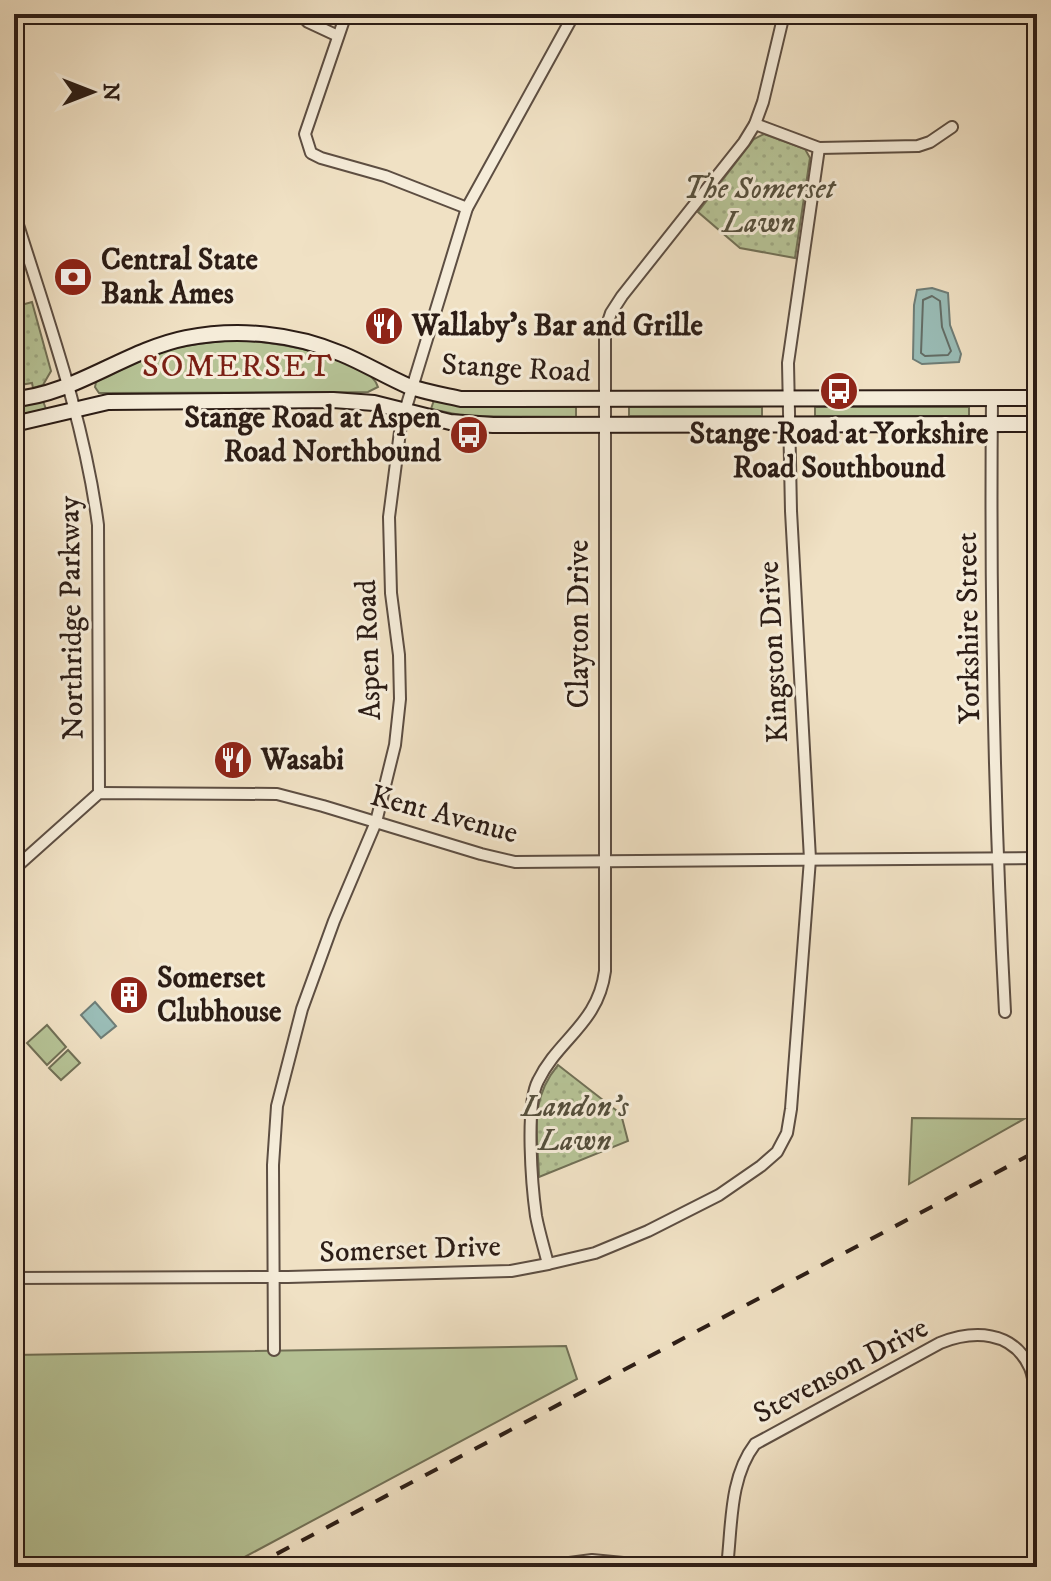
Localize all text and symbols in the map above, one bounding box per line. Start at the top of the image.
north arrow [52,52,132,132]
text: N [97,83,124,101]
park label: The Somerset Lawn [683,171,837,242]
place label: Central State Bank Ames [101,242,259,313]
bank icon: Central State Bank Ames [52,256,94,298]
restaurant icon: Wallaby's Bar and Grille [363,305,405,347]
place label: Wallaby's Bar and Grille [411,308,703,345]
district label: SOMERSET [142,347,334,387]
street label: Stange Road [440,347,592,391]
bus stop icon: Stange Road at Yorkshire Road Southbound [818,370,860,412]
place label: Stange Road at Aspen Road Northbound [184,400,442,471]
bus stop icon: Stange Road at Aspen Road Northbound [448,414,490,456]
place label: Stange Road at Yorkshire Road Southbound [689,416,989,487]
street label: Northridge Parkway [51,495,93,740]
street label: Yorkshire Street [949,532,989,724]
street label: Clayton Drive [561,540,598,708]
street label: Kingston Drive [751,560,797,744]
street label: Aspen Road [348,579,390,721]
restaurant icon: Wasabi [212,739,254,781]
place label: Wasabi [260,742,344,779]
street label: Kent Avenue [366,778,522,852]
place label: Somerset Clubhouse [157,960,282,1031]
building icon: Somerset Clubhouse [108,974,150,1016]
park label: Landon's Lawn [520,1089,629,1160]
street label: Somerset Drive [319,1228,501,1272]
street label: Stevenson Drive [747,1309,935,1433]

